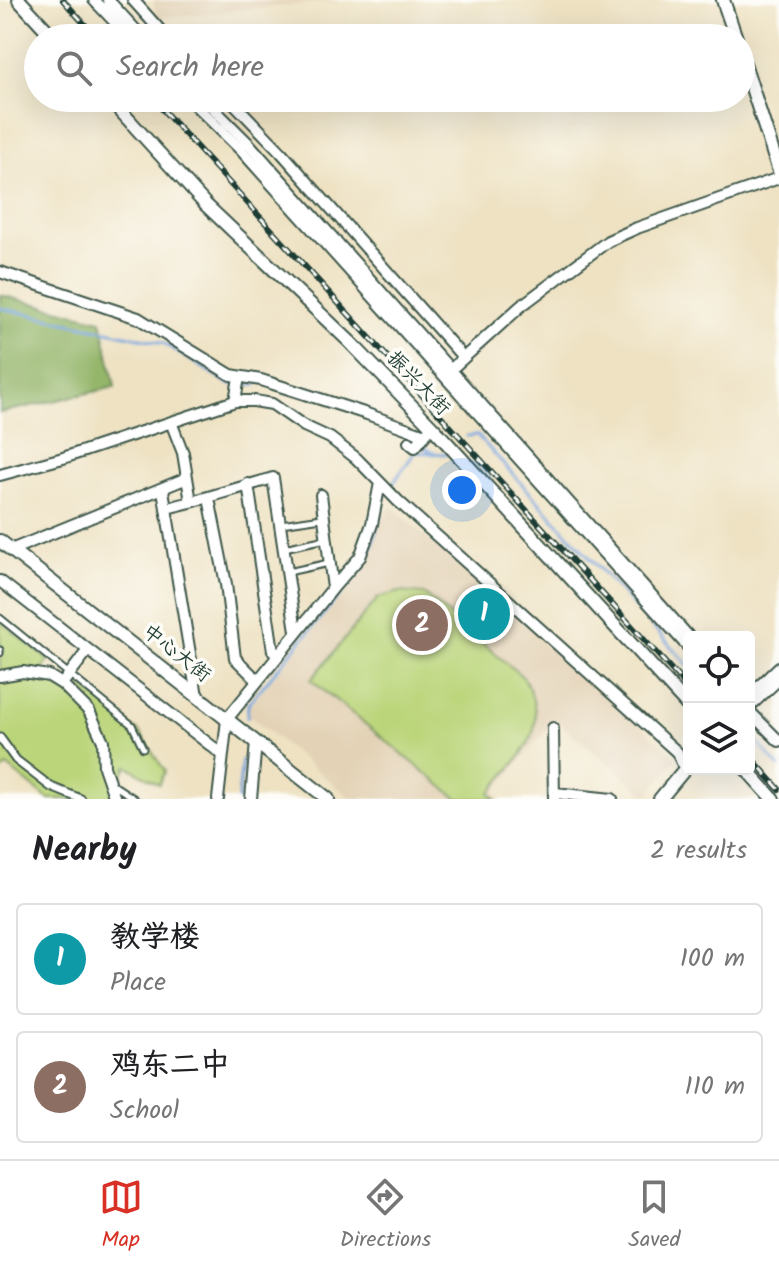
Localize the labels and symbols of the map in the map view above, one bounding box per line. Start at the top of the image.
street label: 振兴大街 [379,344,457,424]
your location [442,470,482,510]
pin: 1 [458,584,510,644]
pin: 2 [396,595,448,655]
street label: 中心大街 [135,617,217,691]

